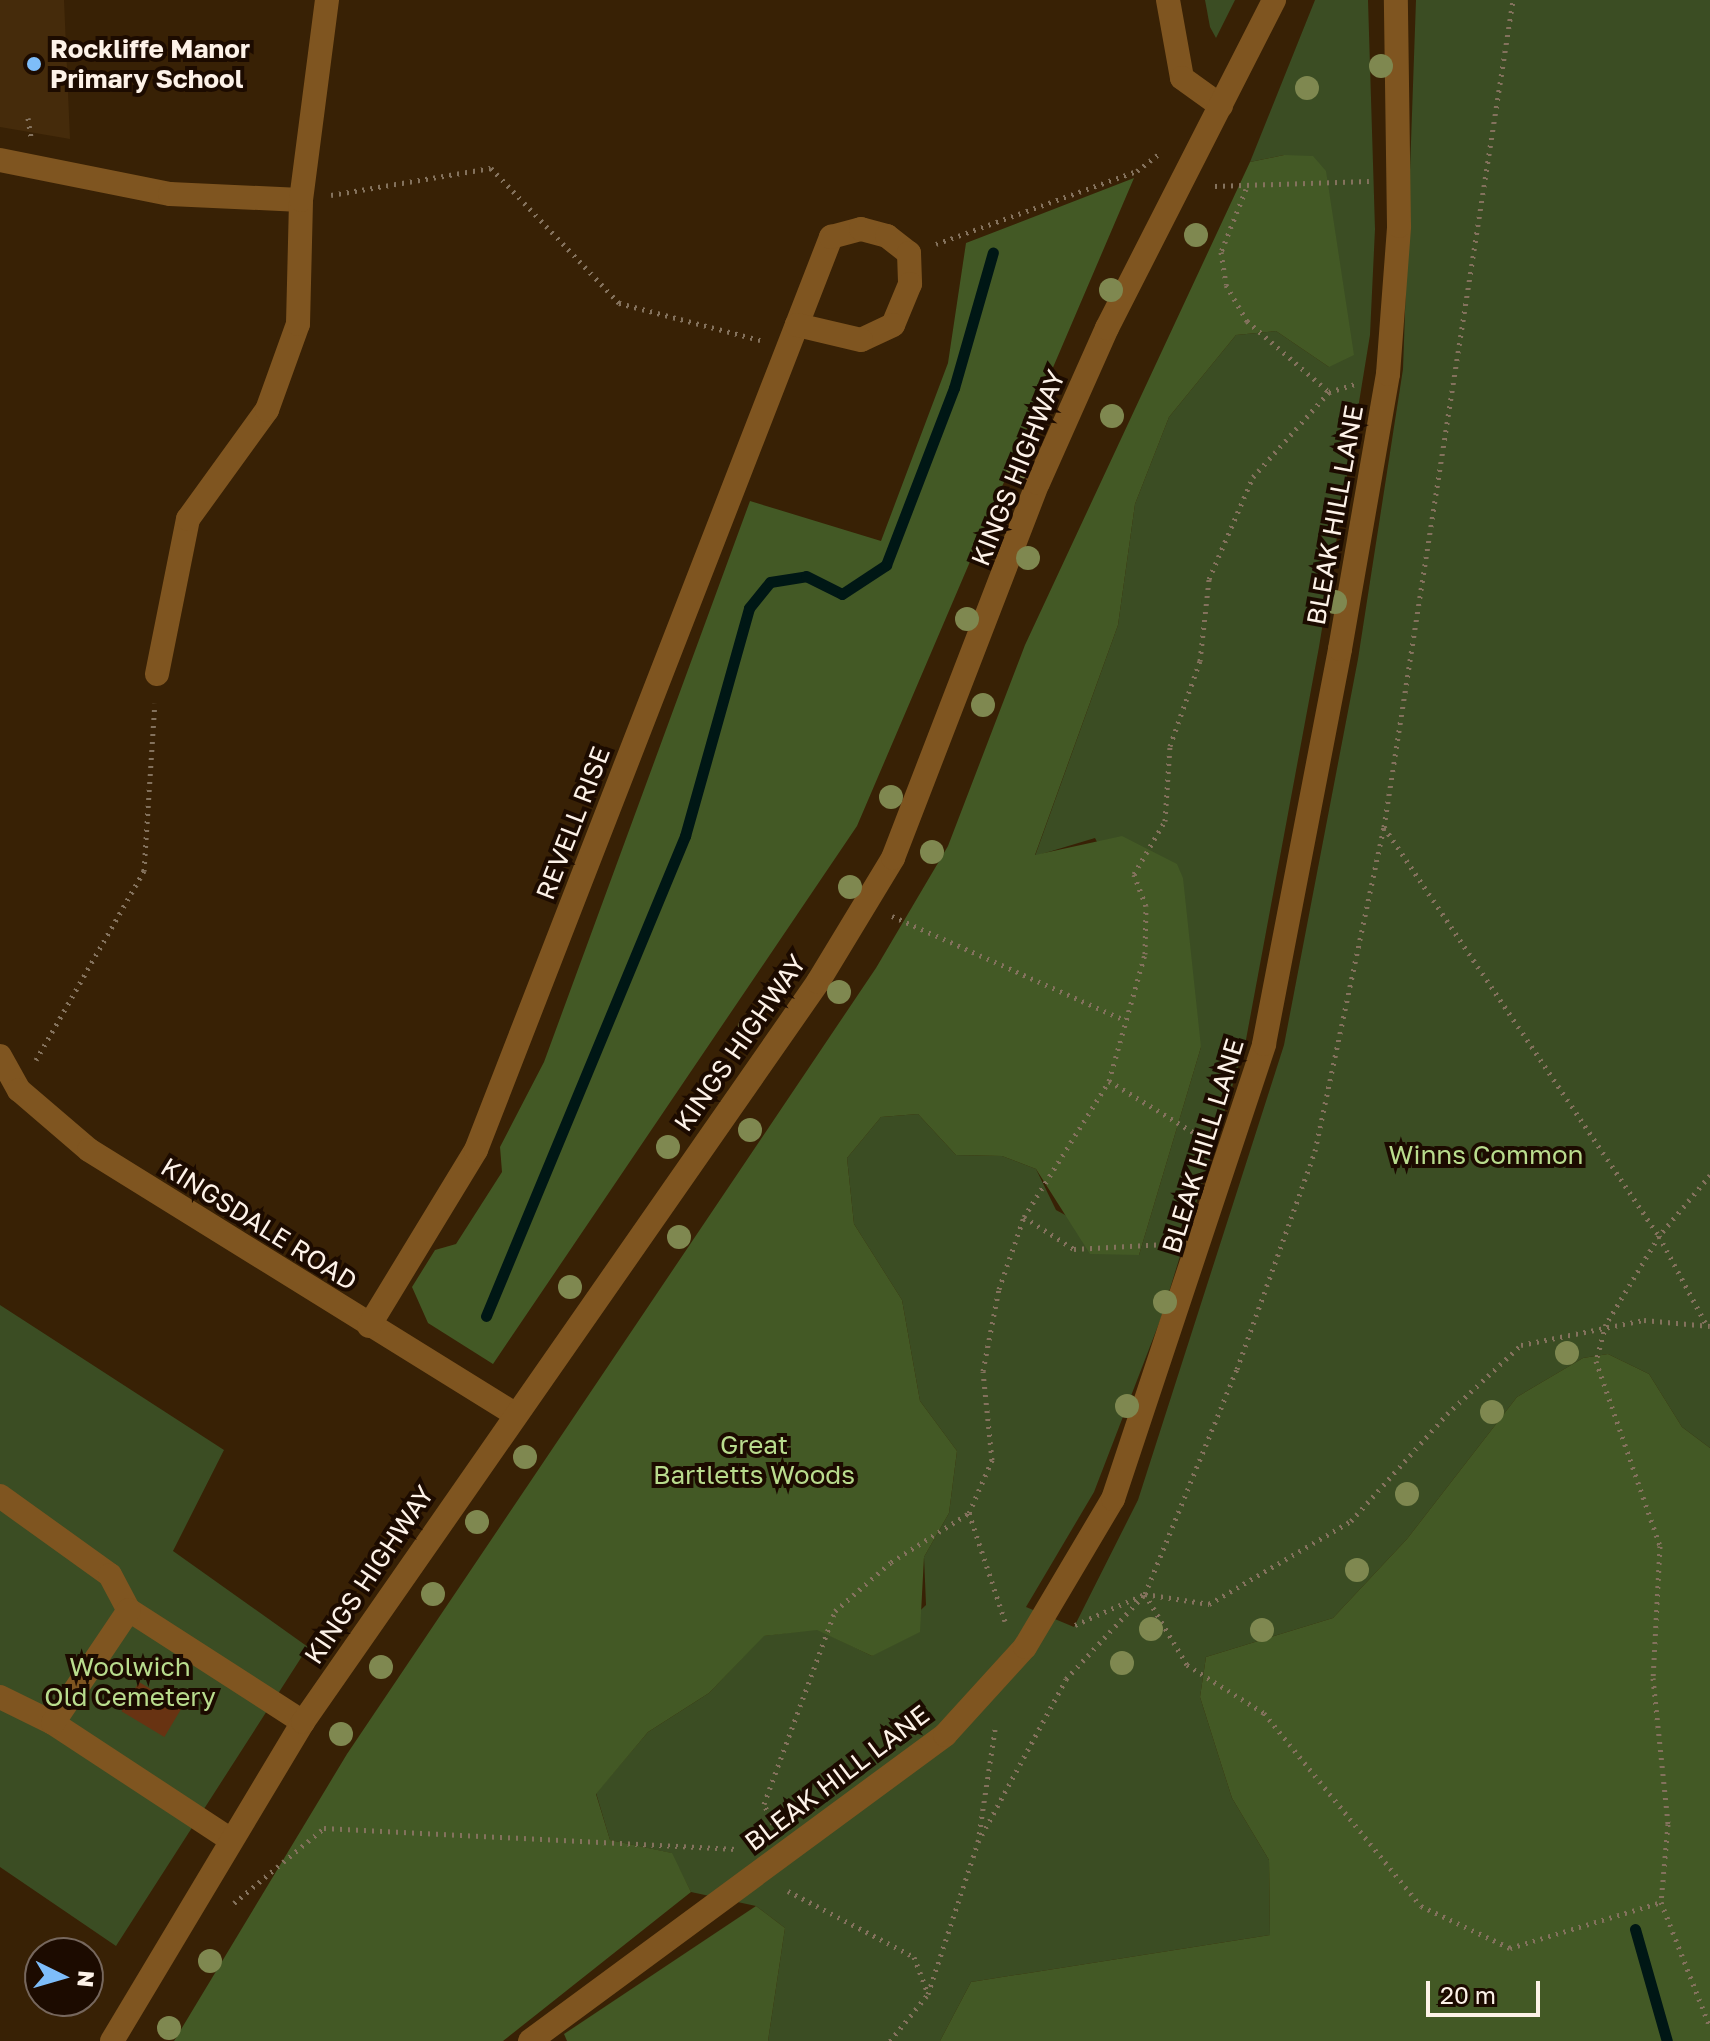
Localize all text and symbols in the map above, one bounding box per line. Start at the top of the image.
place label: Rockliffe Manor Primary School [50,33,250,94]
marker: Rockliffe Manor Primary School [25,55,43,73]
street label: KINGS HIGHWAY [965,366,1071,570]
street label: BLEAK HILL LANE [1300,403,1370,627]
street label: REVELL RISE [529,742,617,904]
street label: KINGS HIGHWAY [668,949,812,1137]
street label: BLEAK HILL LANE [1156,1035,1250,1257]
park label: Winns Common [1388,1139,1584,1171]
street label: KINGSDALE ROAD [155,1151,363,1297]
park label: Great Bartletts Woods [653,1429,855,1490]
street label: KINGS HIGHWAY [298,1480,440,1670]
park label: Woolwich Old Cemetery [44,1651,216,1712]
street label: BLEAK HILL LANE [739,1699,935,1857]
north arrow [24,1937,104,2017]
scale bar [1430,1965,1544,2015]
text: N [72,1969,101,1988]
text: 20 m [1440,1980,1496,2009]

